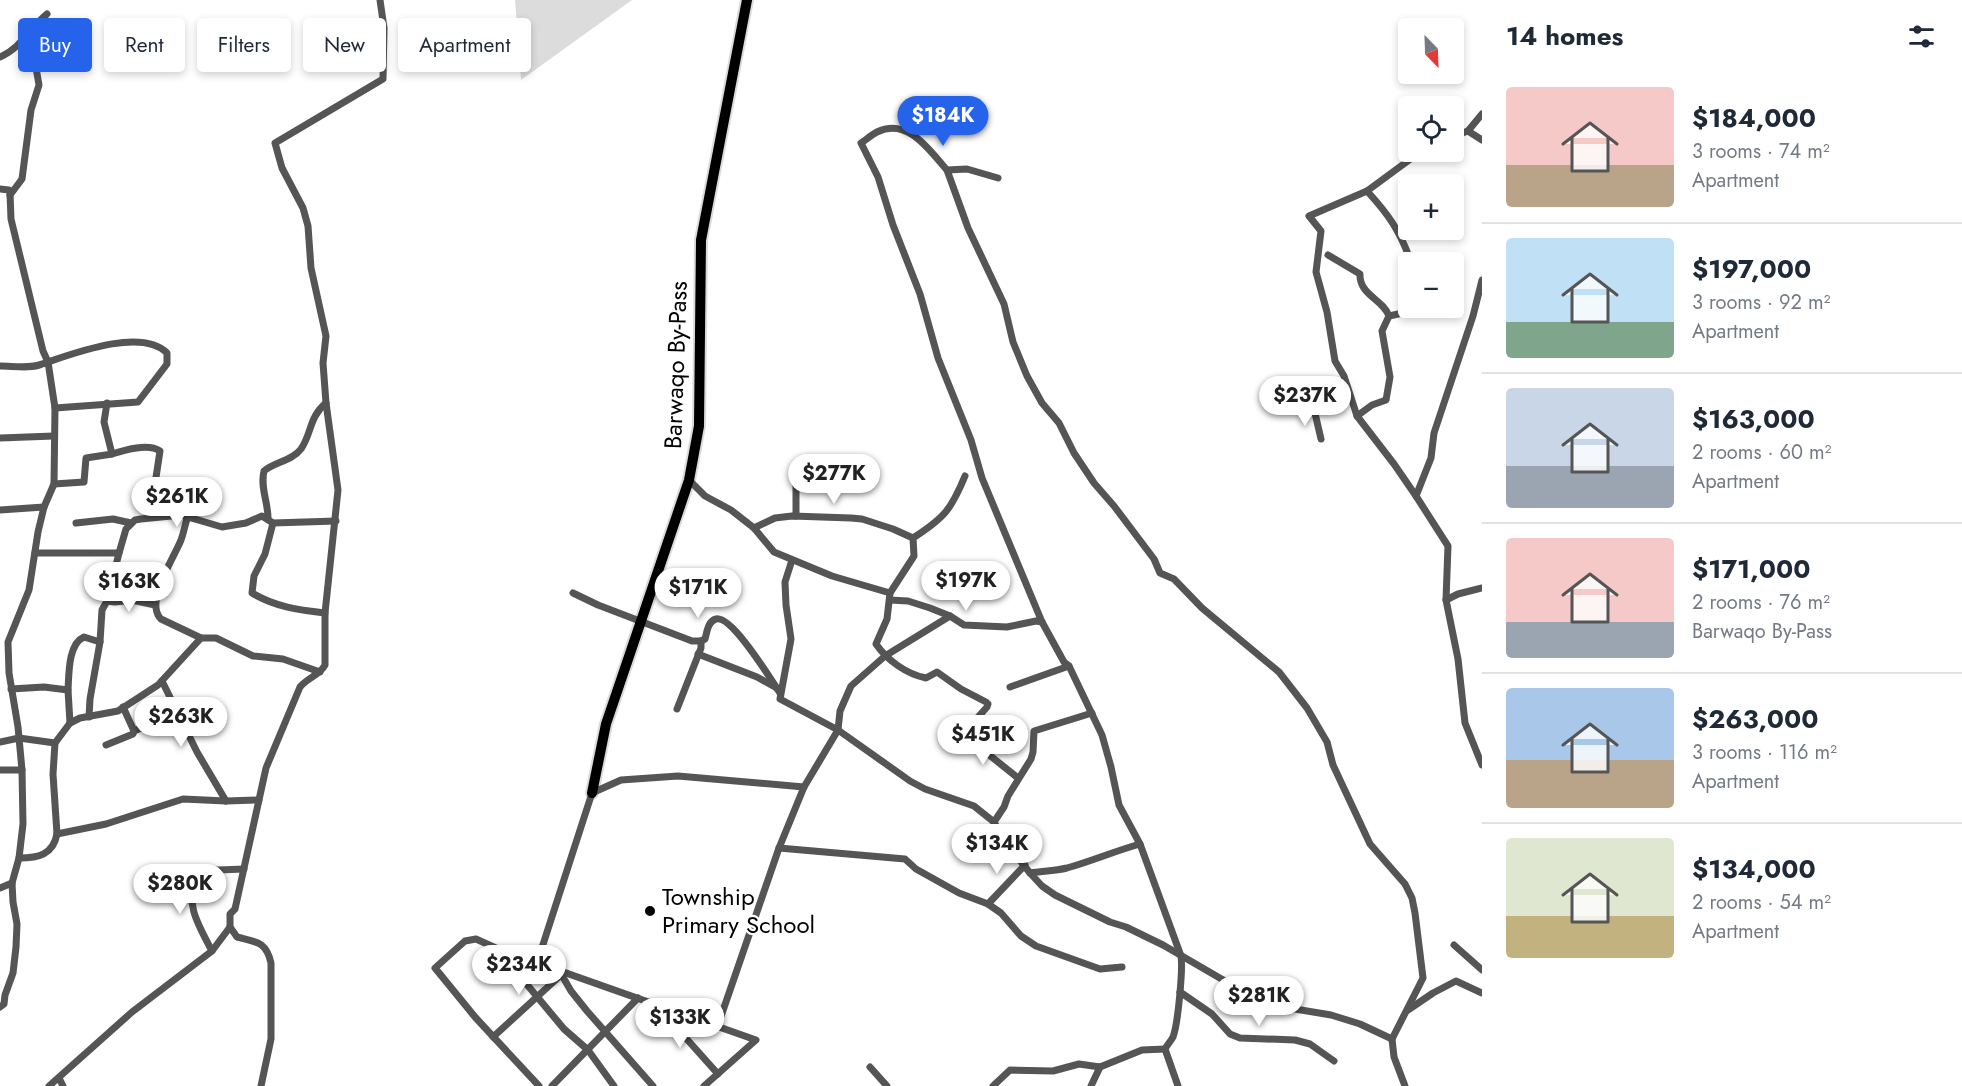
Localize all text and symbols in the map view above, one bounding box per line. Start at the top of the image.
text: 14 homes [1506,17,1623,55]
chip: Buy [18,18,92,72]
chip: Rent [104,18,185,72]
chip: Filters [197,18,291,72]
chip: New [303,18,386,72]
chip: Apartment [398,18,531,72]
north arrow [1398,18,1464,84]
map controls [1398,18,1464,318]
icon: filters [1905,20,1938,53]
pin: $184K [901,96,985,147]
button: locate [1398,96,1464,162]
text: $184,000 [1692,99,1816,137]
text: $184K [911,101,975,130]
icon: home [1554,111,1626,183]
text: 3 rooms · 74 m² [1692,137,1830,166]
text: Apartment [1692,166,1779,195]
button: + [1398,174,1464,240]
text: $197,000 [1692,250,1811,288]
button: − [1398,252,1464,318]
icon: home [1554,262,1626,334]
street label: Barwaqo By-Pass [655,280,696,450]
text: 3 rooms · 92 m² [1692,288,1830,317]
text: Apartment [1692,317,1779,346]
pin: $237K [1263,376,1347,427]
text: $237K [1273,381,1337,410]
text: $163,000 [1692,400,1815,438]
icon: home [1554,412,1626,484]
text: 2 rooms · 60 m² [1692,438,1831,467]
pin: $277K [792,454,876,505]
text: $277K [802,459,866,488]
text: Apartment [1692,467,1779,496]
pin: $261K [135,477,219,528]
text: $261K [145,482,209,511]
text: $171,000 [1692,550,1810,588]
pin: $197K [924,561,1008,612]
pin: $163K [87,562,171,613]
icon: home [1554,562,1626,634]
text: $197K [935,566,997,595]
text: $163K [98,567,160,596]
pin: $171K [656,568,740,619]
text: $171K [669,573,727,602]
text: 2 rooms · 76 m² [1692,588,1830,617]
text: Barwaqo By-Pass [1692,617,1832,646]
pin: $263K [139,697,223,748]
text: $263,000 [1692,700,1818,738]
text: $263K [148,702,214,731]
icon: home [1554,712,1626,784]
pin: $451K [941,715,1025,766]
text: $451K [951,720,1015,749]
text: 3 rooms · 116 m² [1692,738,1837,767]
text: Apartment [1692,767,1779,796]
pin: $134K [955,824,1039,875]
text: $134K [966,829,1028,858]
text: $134,000 [1692,850,1816,888]
icon: home [1554,862,1626,934]
pin: $280K [138,864,222,915]
text: $280K [147,869,213,898]
place label: Township Primary School [662,879,815,942]
text: 2 rooms · 54 m² [1692,888,1831,917]
marker: Township Primary School [643,904,657,918]
text: Apartment [1692,917,1779,946]
pin: $234K [477,945,561,996]
text: $234K [486,950,552,979]
pin: $281K [1217,976,1301,1027]
text: $281K [1228,981,1290,1010]
pin: $133K [638,998,722,1049]
text: $133K [649,1003,711,1032]

